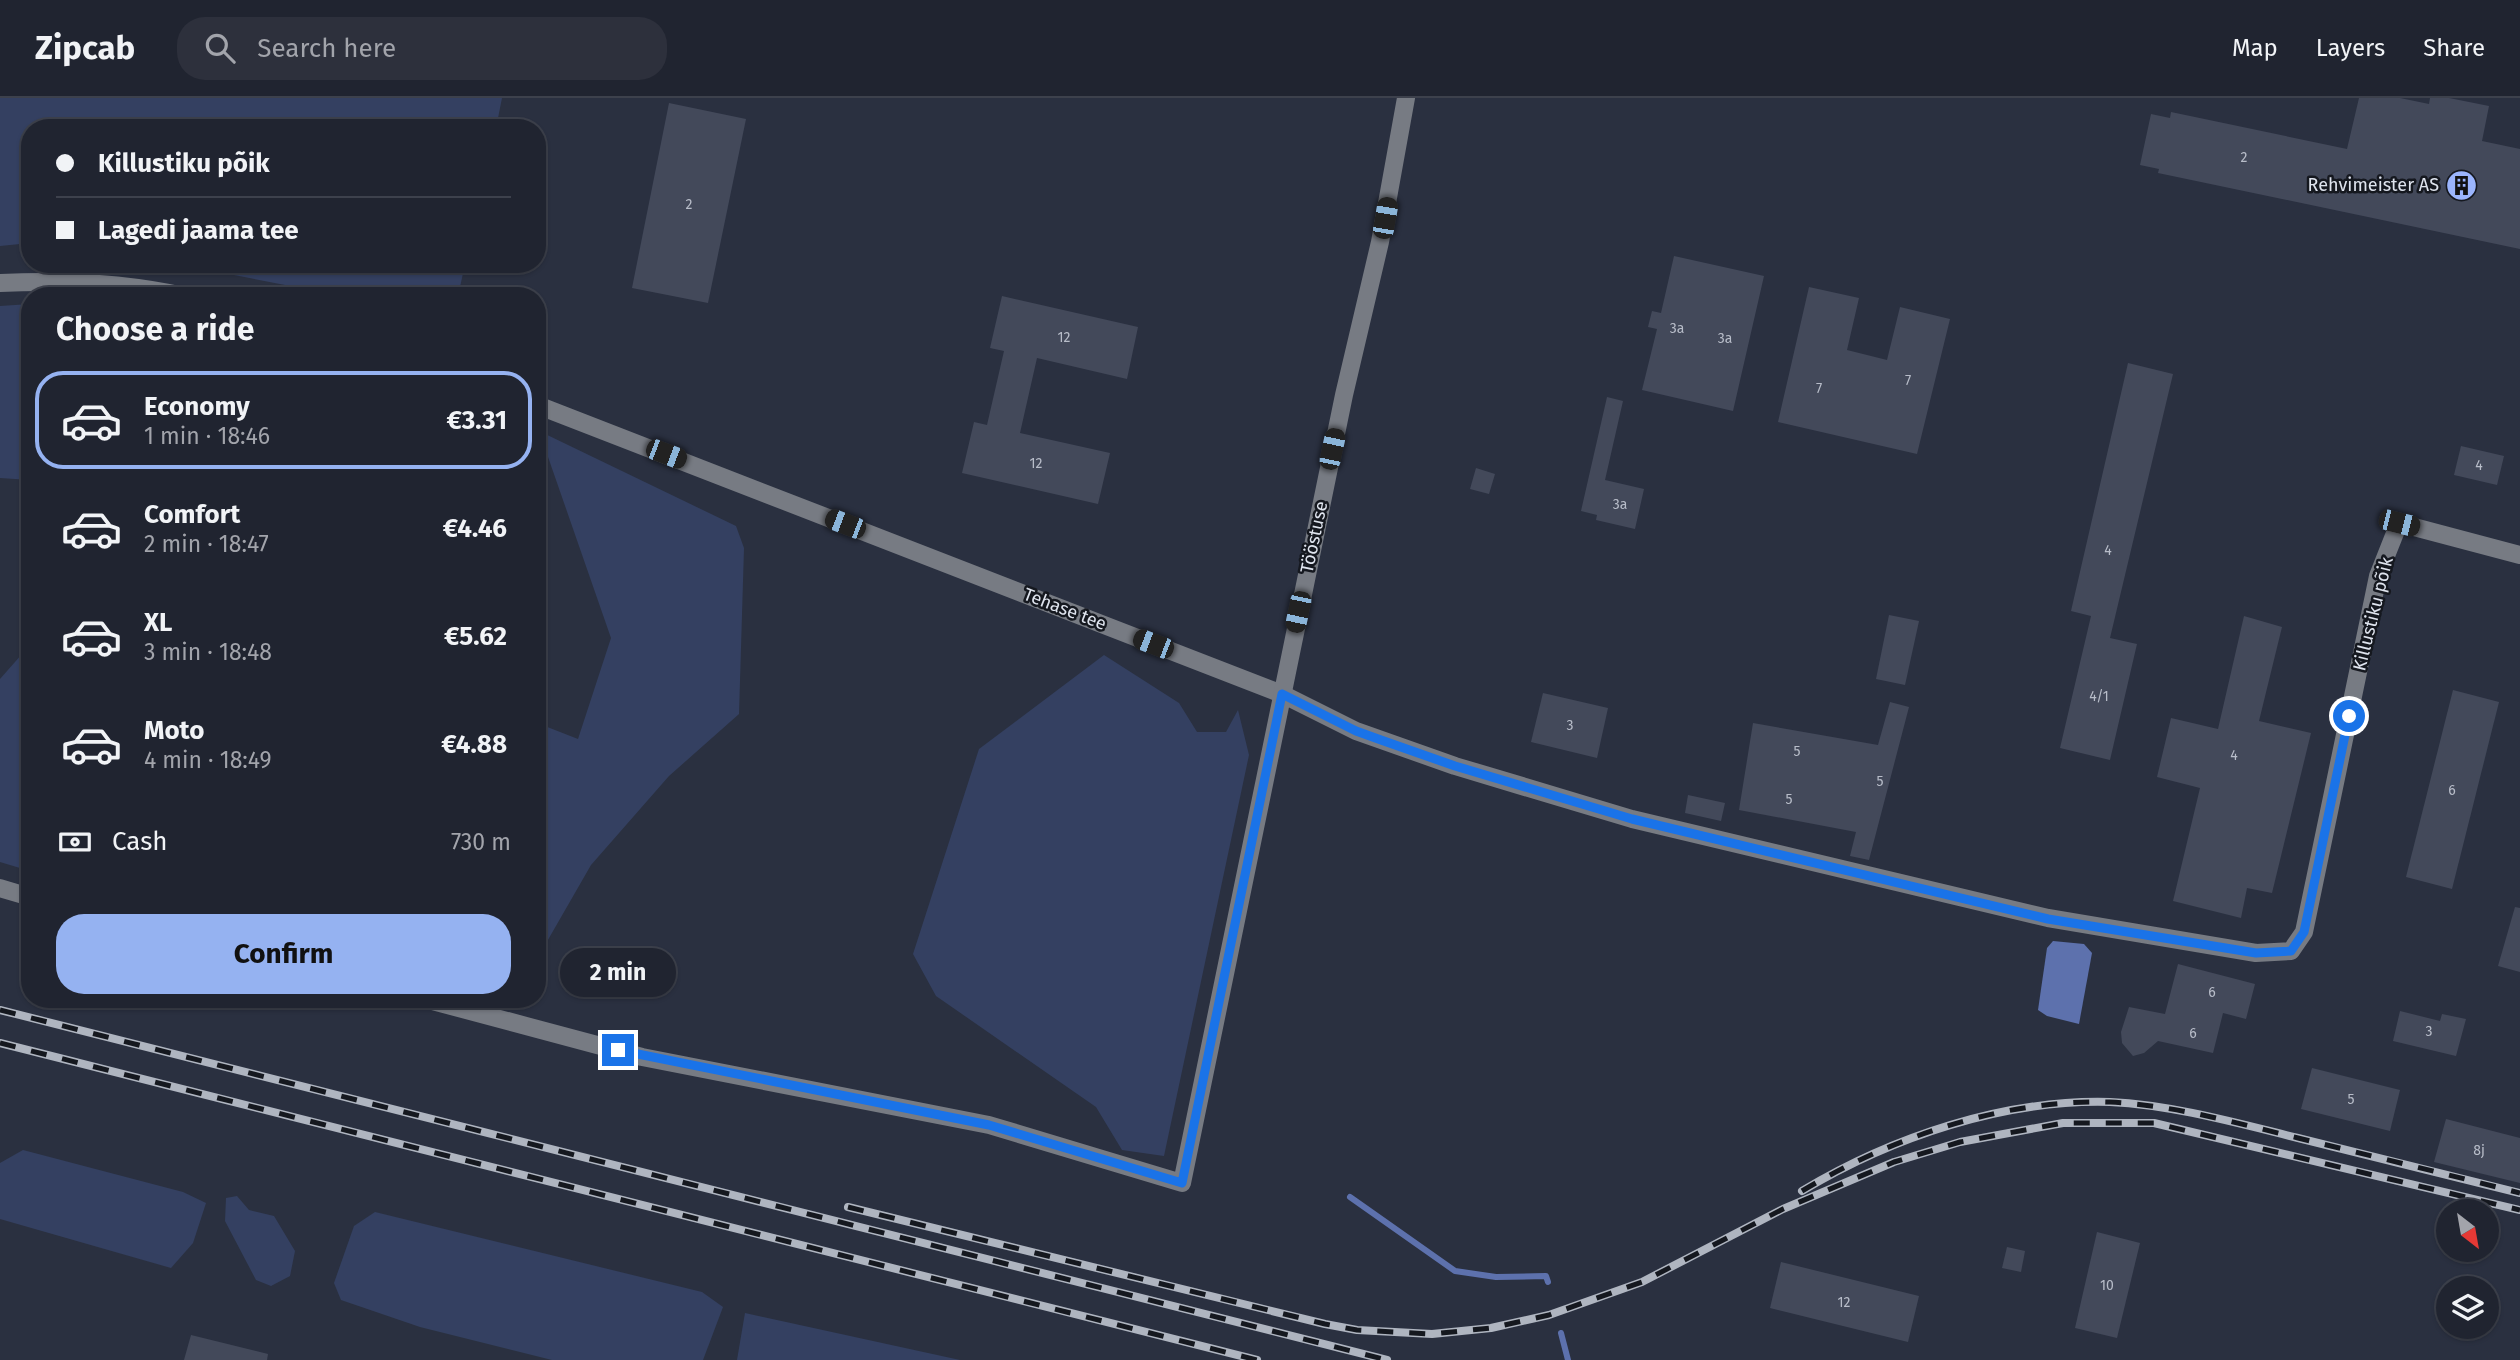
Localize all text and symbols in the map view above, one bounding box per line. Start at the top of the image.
search box [177,17,667,80]
text: Zipcab [35,28,135,68]
icon: search [201,29,239,67]
text: Search here [257,33,396,64]
text: Map [2232,34,2278,62]
text: Layers [2316,34,2385,62]
text: Share [2423,34,2485,62]
text: Killustiku põik [98,148,270,179]
house number: 2 [2241,149,2248,166]
building icon: Rehvimeister AS [2445,168,2479,202]
place label: Rehvimeister AS [2308,174,2439,196]
car [1372,195,1399,241]
house number: 2 [686,196,693,213]
text: Lagedi jaama tee [98,215,299,246]
text: Choose a ride [56,310,254,348]
house number: 3a [1670,320,1684,337]
house number: 12 [1058,329,1071,346]
house number: 3a [1718,330,1732,347]
house number: 7 [1905,372,1911,389]
house number: 7 [1816,380,1822,397]
icon: car [60,389,123,452]
text: Economy [144,391,250,422]
text: €3.31 [446,405,507,436]
text: 1 min · 18:46 [144,422,270,450]
car [1318,426,1347,472]
car [643,437,690,471]
house number: 12 [1030,455,1043,472]
house number: 4 [2475,457,2483,474]
house number: 3a [1613,496,1627,513]
icon: car [60,497,123,560]
text: Comfort [144,499,240,530]
street label: Tööstuse [1296,499,1332,575]
car [822,507,869,541]
car [2377,508,2422,538]
text: €4.46 [443,513,507,544]
text: 2 min · 18:47 [144,530,269,558]
house number: 4 [2104,542,2112,559]
street label: Killustiku põik [2348,554,2398,673]
street label: Tehase tee [1020,583,1110,635]
car [1284,589,1313,635]
icon: car [60,605,123,668]
text: XL [144,607,172,638]
text: €5.62 [444,621,507,652]
car [1130,627,1177,661]
text: 3 min · 18:48 [144,638,272,666]
house number: 4/1 [2089,688,2109,705]
route start [2333,700,2365,732]
icon: car [60,713,123,776]
text: Moto [144,715,204,746]
house number: 3 [1567,717,1574,734]
text: €4.88 [441,729,507,760]
house number: 5 [1793,743,1801,760]
text: 4 min · 18:49 [144,746,272,774]
house number: 4 [2230,747,2238,764]
house number: 5 [1876,773,1884,790]
house number: 6 [2448,782,2456,799]
house number: 5 [1785,791,1793,808]
icon: cash [56,823,94,861]
text: Cash [112,826,168,857]
text: 730 m [451,828,511,856]
button: Confirm [56,914,511,994]
callout: 2 min [560,948,676,998]
text: 2 min [590,958,646,986]
house number: 6 [2208,984,2216,1001]
house number: 3 [2426,1023,2433,1040]
house number: 6 [2189,1025,2197,1042]
route end [602,1034,634,1066]
house number: 5 [2347,1091,2355,1108]
house number: 8j [2473,1142,2485,1159]
north arrow [2436,1199,2499,1262]
map controls [2436,1199,2499,1339]
button: layers [2436,1276,2499,1339]
house number: 10 [2100,1277,2114,1294]
house number: 12 [1838,1294,1851,1311]

